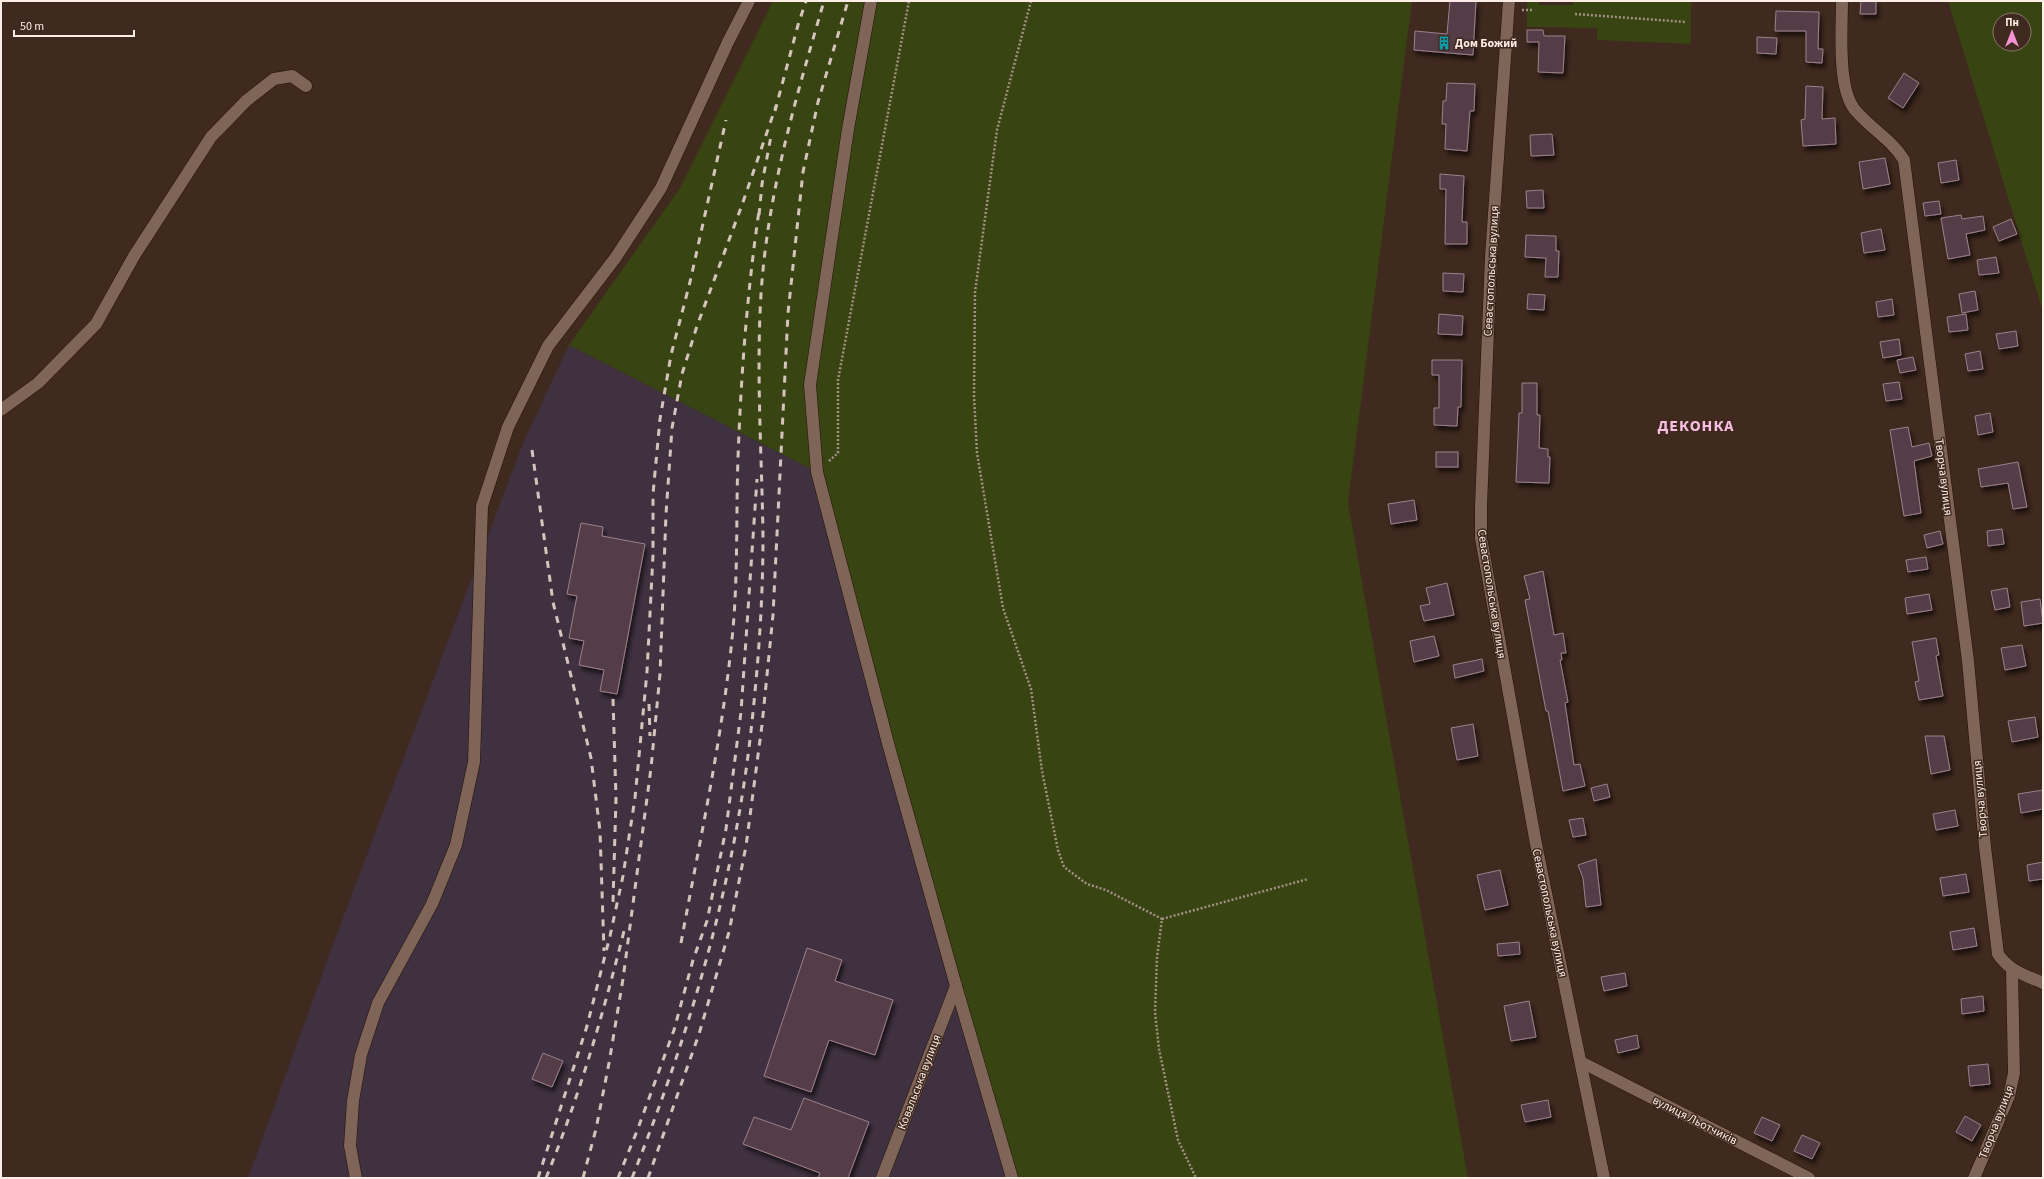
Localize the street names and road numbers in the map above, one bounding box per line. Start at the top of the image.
street label: Севастопольська вулиця [1480,205,1503,337]
street label: Творча вулиця [1930,438,1957,516]
street label: Севастопольська вулиця [1473,528,1510,660]
street label: Творча вулиця [1969,760,1992,838]
street label: Севастопольська вулиця [1528,847,1571,979]
street label: Ковальська вулиця [893,1032,945,1132]
street label: Творча вулиця [1975,1083,2018,1161]
street label: вулиця Льотчиків [1649,1092,1740,1149]

